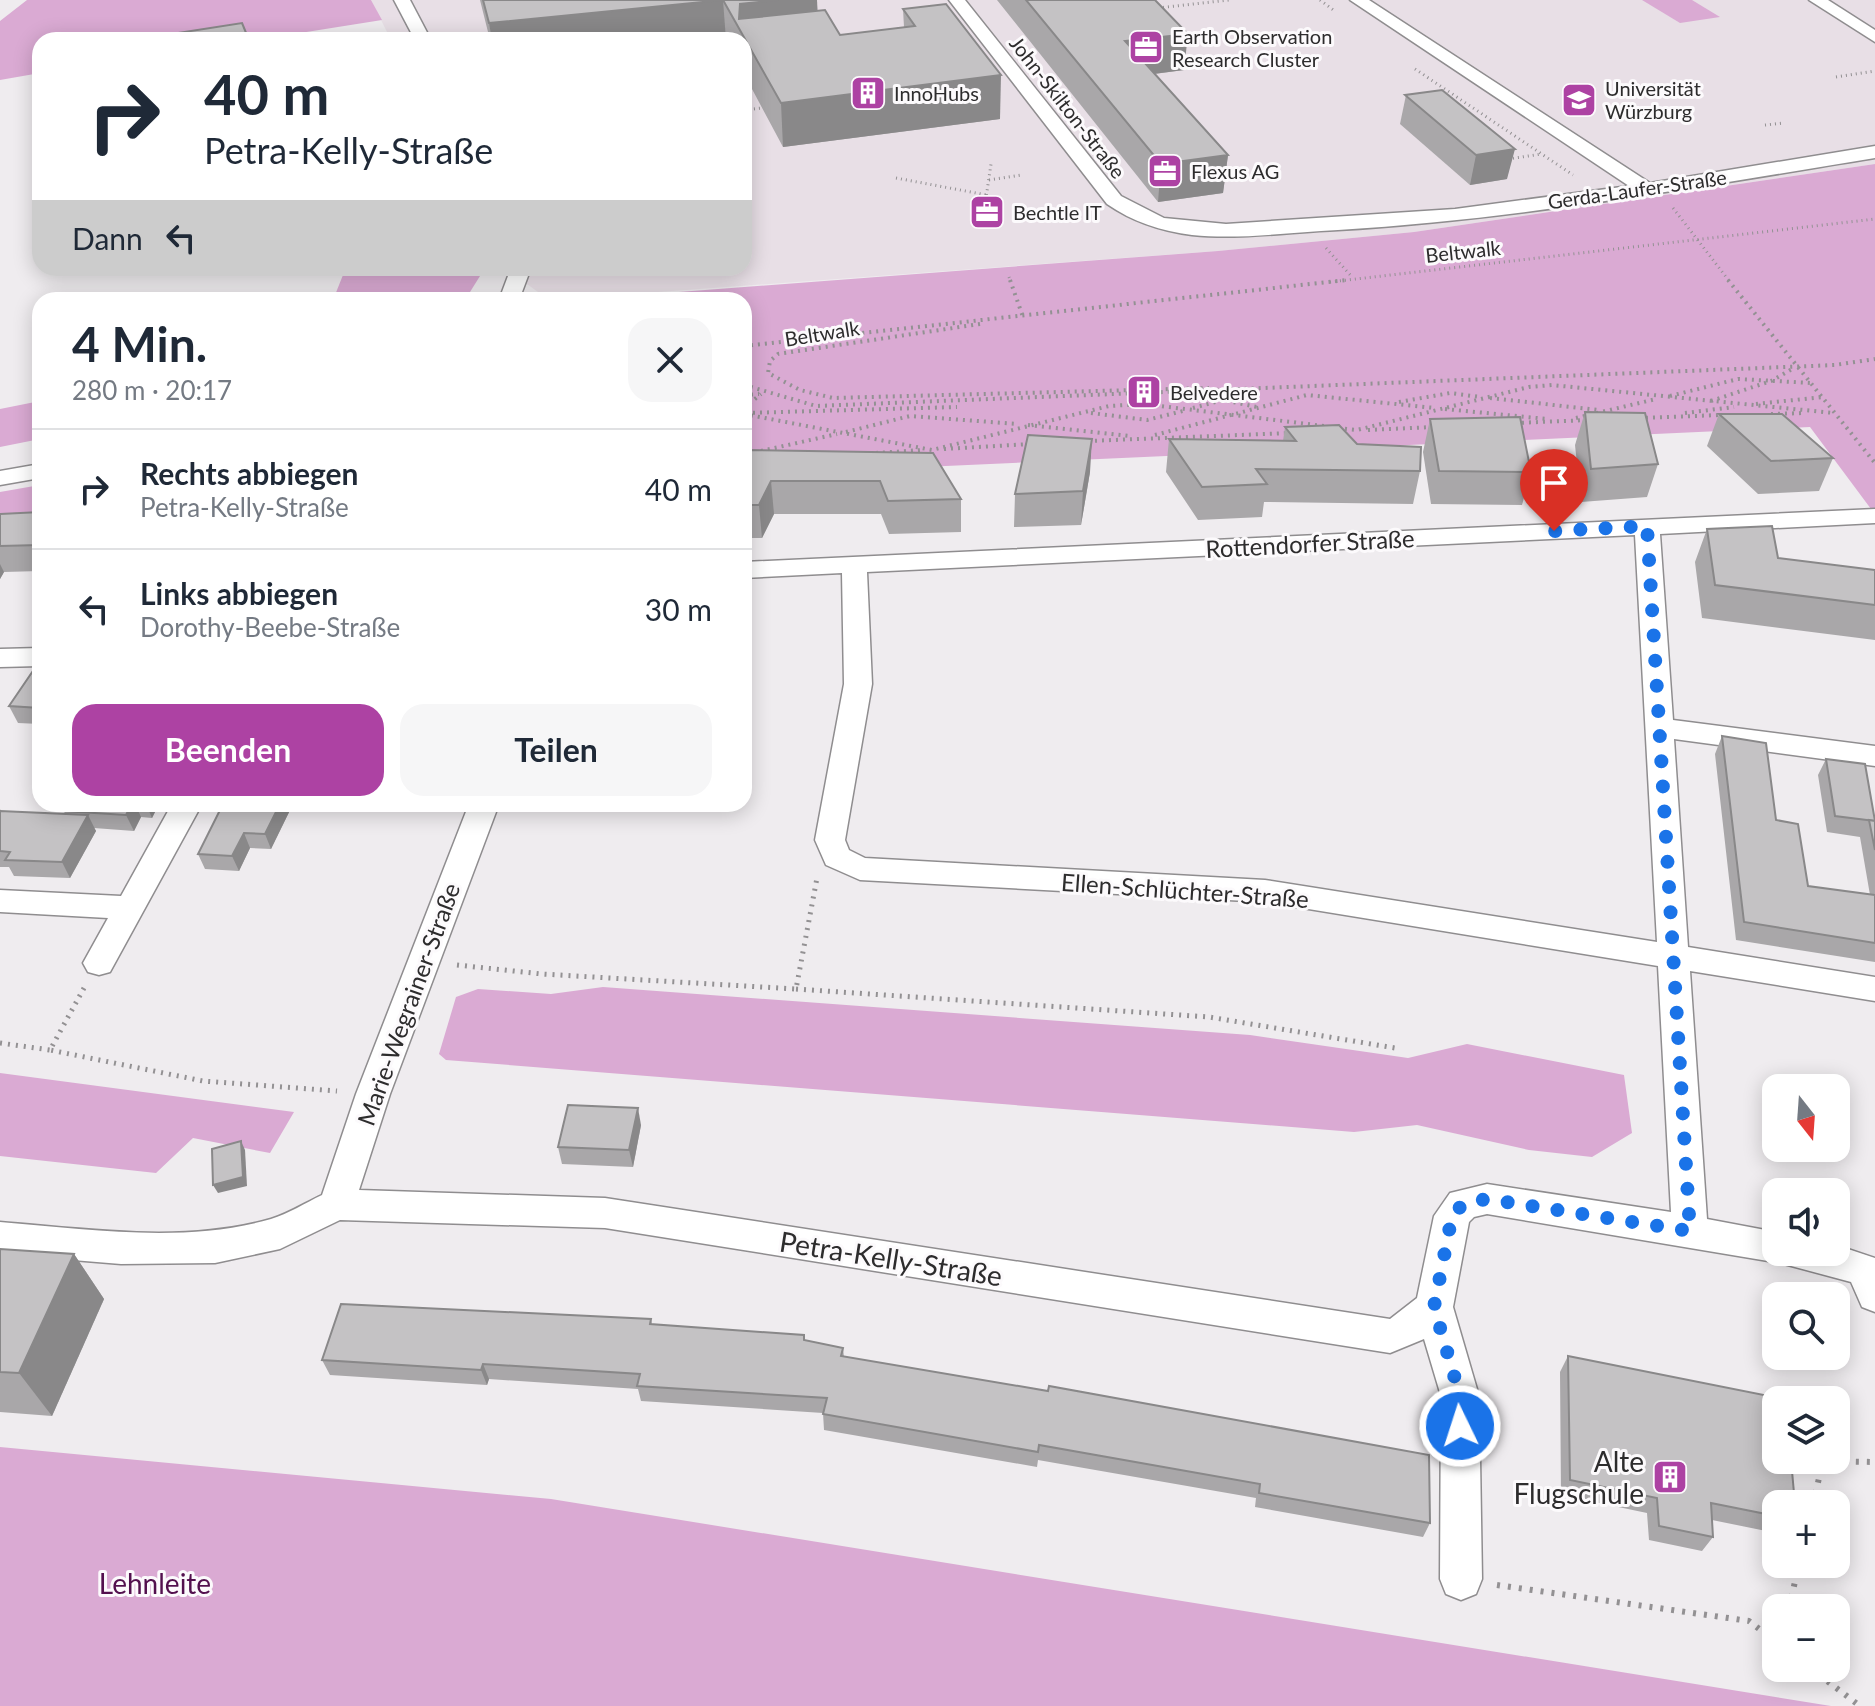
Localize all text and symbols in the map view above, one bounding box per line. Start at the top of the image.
place label: Earth Observation Research Cluster [1172,24,1332,71]
office icon: Earth Observation Research Cluster [1127,28,1165,66]
street label: John-Skilton-Straße [1005,31,1131,183]
text: 40 m [204,60,329,127]
icon: right [72,64,176,168]
building icon: InnoHubs [849,74,887,112]
place label: Universität Würzburg [1605,76,1701,123]
place label: InnoHubs [894,81,979,105]
school or university icon: Universität Würzburg [1560,81,1598,119]
text: Petra-Kelly-Straße [204,128,493,172]
office icon: Flexus AG [1146,152,1184,190]
place label: Flexus AG [1191,159,1279,183]
street label: Gerda-Laufer-Straße [1546,165,1728,213]
office icon: Bechtle IT [968,193,1006,231]
place label: Bechtle IT [1013,200,1102,224]
icon: left [159,216,203,260]
text: Dann [72,220,143,256]
street label: Beltwalk [1424,235,1503,267]
text: 4 Min. [72,315,207,372]
street label: Beltwalk [783,315,862,351]
button: close [628,318,712,402]
building icon: Belvedere [1125,373,1163,411]
text: 280 m · 20:17 [72,374,232,406]
place label: Belvedere [1170,380,1258,404]
pin [1520,449,1588,531]
text: Rechts abbiegen [140,455,359,491]
icon: arrive [1532,461,1576,505]
icon: right [72,467,116,511]
text: 40 m [645,471,712,507]
text: Petra-Kelly-Straße [140,491,349,523]
street label: Rottendorfer Straße [1205,523,1415,563]
text: Links abbiegen [140,575,338,611]
icon: left [72,587,116,631]
text: 30 m [645,591,712,627]
text: Dorothy-Beebe-Straße [140,611,400,643]
button: Beenden [72,704,384,796]
button: Teilen [400,704,712,796]
street label: Ellen-Schlüchter-Straße [1060,867,1310,913]
street label: Marie-Wegrainer-Straße [351,879,465,1129]
north arrow [1762,1074,1850,1162]
map controls [1762,1074,1850,1682]
button: sound [1762,1178,1850,1266]
street label: Petra-Kelly-Straße [777,1224,1005,1292]
button: search [1762,1282,1850,1370]
position arrow [1418,1384,1502,1468]
button: layers [1762,1386,1850,1474]
place label: Alte Flugschule [1514,1444,1644,1510]
building icon: Alte Flugschule [1651,1458,1689,1496]
button: + [1762,1490,1850,1578]
park label: Lehnleite [99,1566,211,1600]
button: − [1762,1594,1850,1682]

